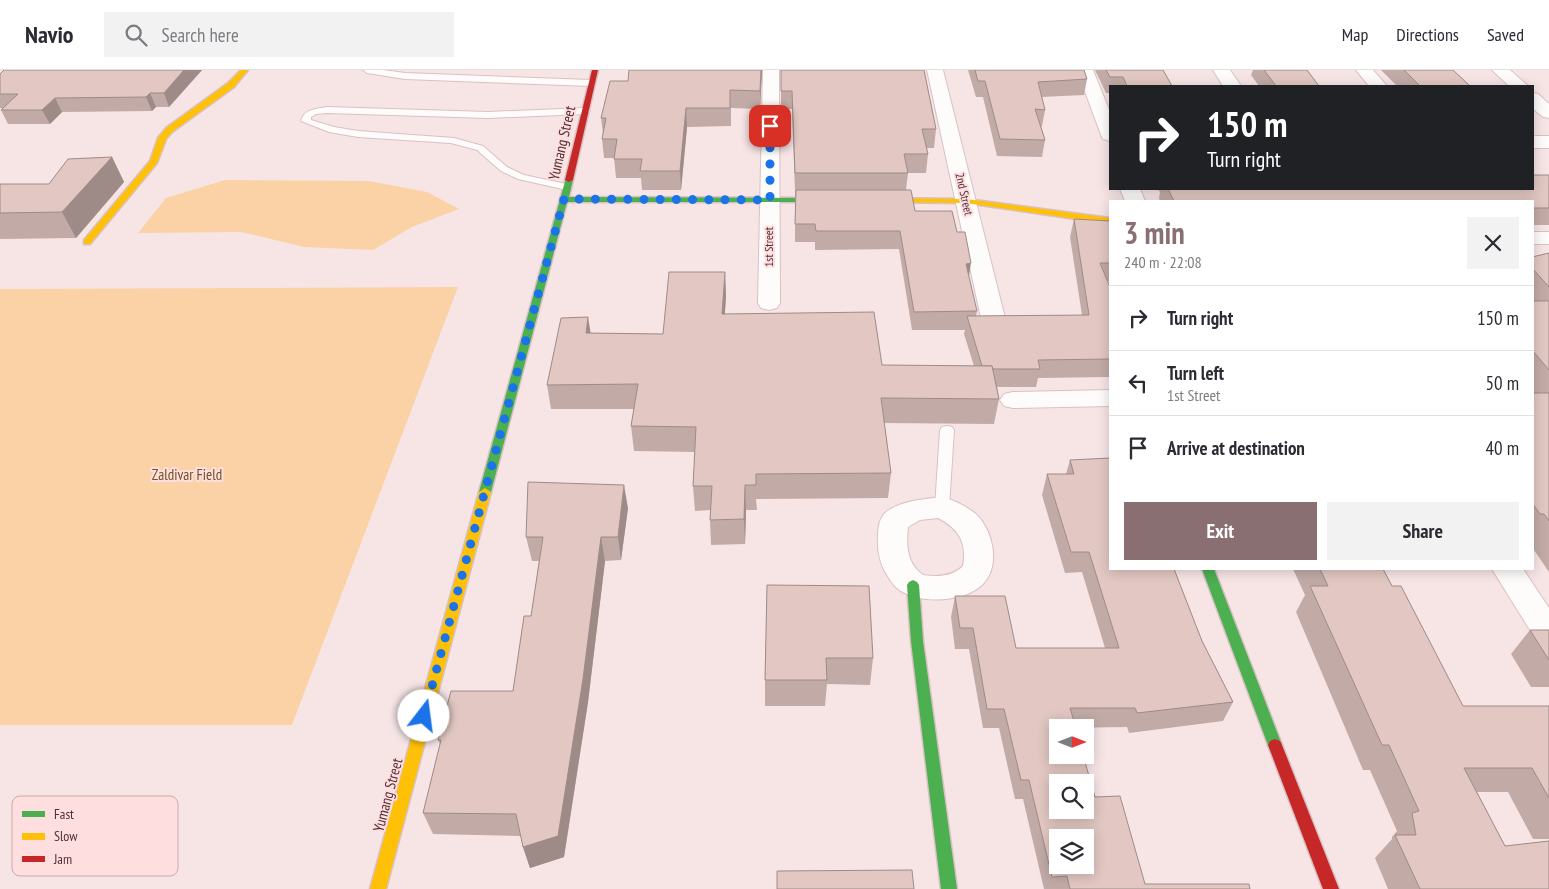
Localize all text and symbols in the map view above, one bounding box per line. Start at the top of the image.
search box [104,12,454,57]
text: Navio [25,19,74,50]
icon: search [122,21,150,49]
text: Search here [162,23,239,47]
text: Map [1342,23,1368,46]
text: Directions [1396,23,1459,46]
text: Saved [1487,23,1524,46]
text: 150 m [1207,101,1288,147]
street label: Yumang Street [544,104,579,182]
pin [749,105,791,147]
icon: right [1124,105,1189,170]
icon: arrive [756,112,784,140]
text: Turn right [1207,145,1281,173]
street label: 2nd Street [952,171,977,217]
text: 3 min [1124,213,1185,252]
button: close [1467,217,1519,269]
street label: 1st Street [761,226,776,267]
text: 240 m · 22:08 [1124,252,1202,272]
icon: right [1124,304,1152,332]
text: Turn right [1167,306,1233,330]
text: 150 m [1477,306,1519,330]
text: Turn left [1167,361,1224,385]
icon: left [1124,369,1152,397]
text: 50 m [1486,371,1519,395]
text: 1st Street [1167,385,1221,405]
icon: arrive [1124,434,1152,462]
text: Arrive at destination [1167,436,1305,460]
text: 40 m [1486,436,1519,460]
park label: Zaldivar Field [152,465,222,484]
button: Exit [1124,502,1317,560]
button: Share [1327,502,1519,560]
position arrow [397,689,449,741]
north arrow [1049,719,1094,764]
map controls [1049,719,1094,874]
street label: Yumang Street [369,756,406,834]
button: search [1049,774,1094,819]
legend [12,796,178,876]
text: Fast [54,805,74,823]
text: Slow [54,827,78,845]
button: layers [1049,829,1094,874]
text: Jam [53,850,72,868]

